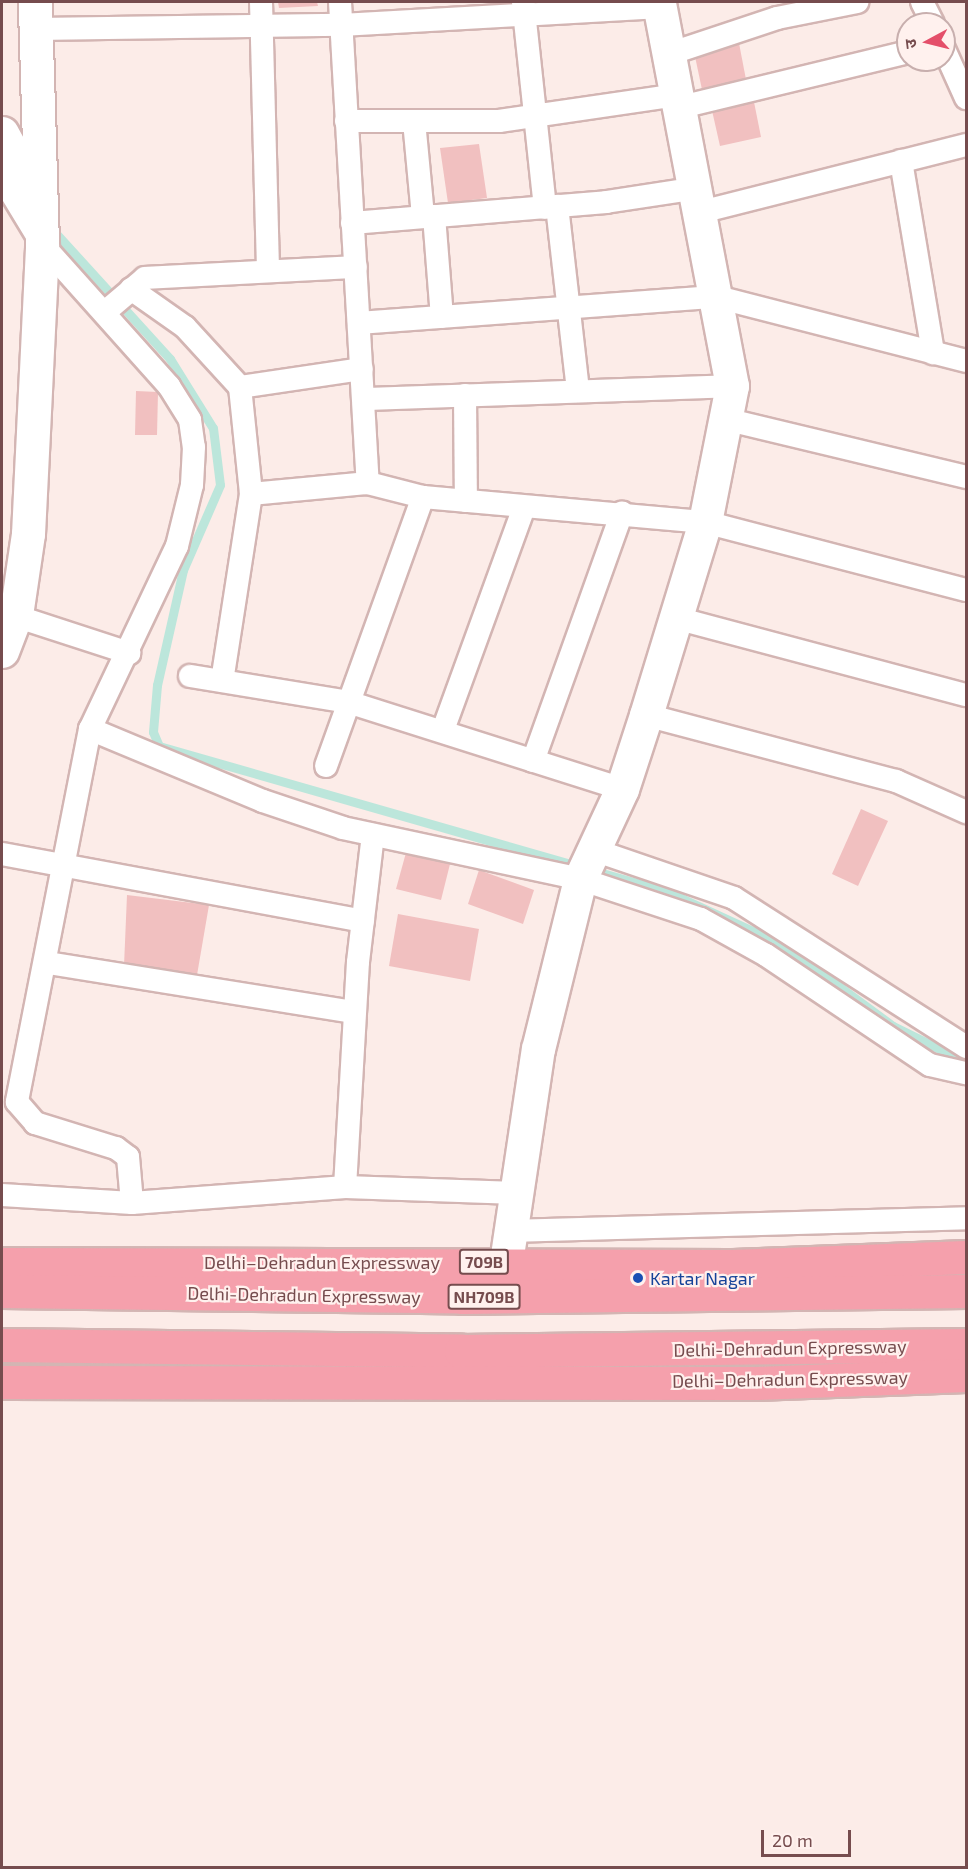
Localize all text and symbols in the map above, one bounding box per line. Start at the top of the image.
north arrow [896,12,956,72]
text: उ [900,38,920,50]
road number: 709B [458,1249,510,1275]
street label: Delhi–Dehradun Expressway [204,1251,440,1273]
place label: Kartar Nagar [650,1267,755,1289]
marker: Kartar Nagar [631,1271,645,1285]
street label: Delhi-Dehradun Expressway [187,1282,421,1308]
road number: NH709B [446,1284,522,1310]
street label: Delhi-Dehradun Expressway [673,1335,907,1361]
street label: Delhi–Dehradun Expressway [672,1366,908,1392]
scale bar [764,1818,854,1856]
text: 20 m [772,1829,813,1851]

